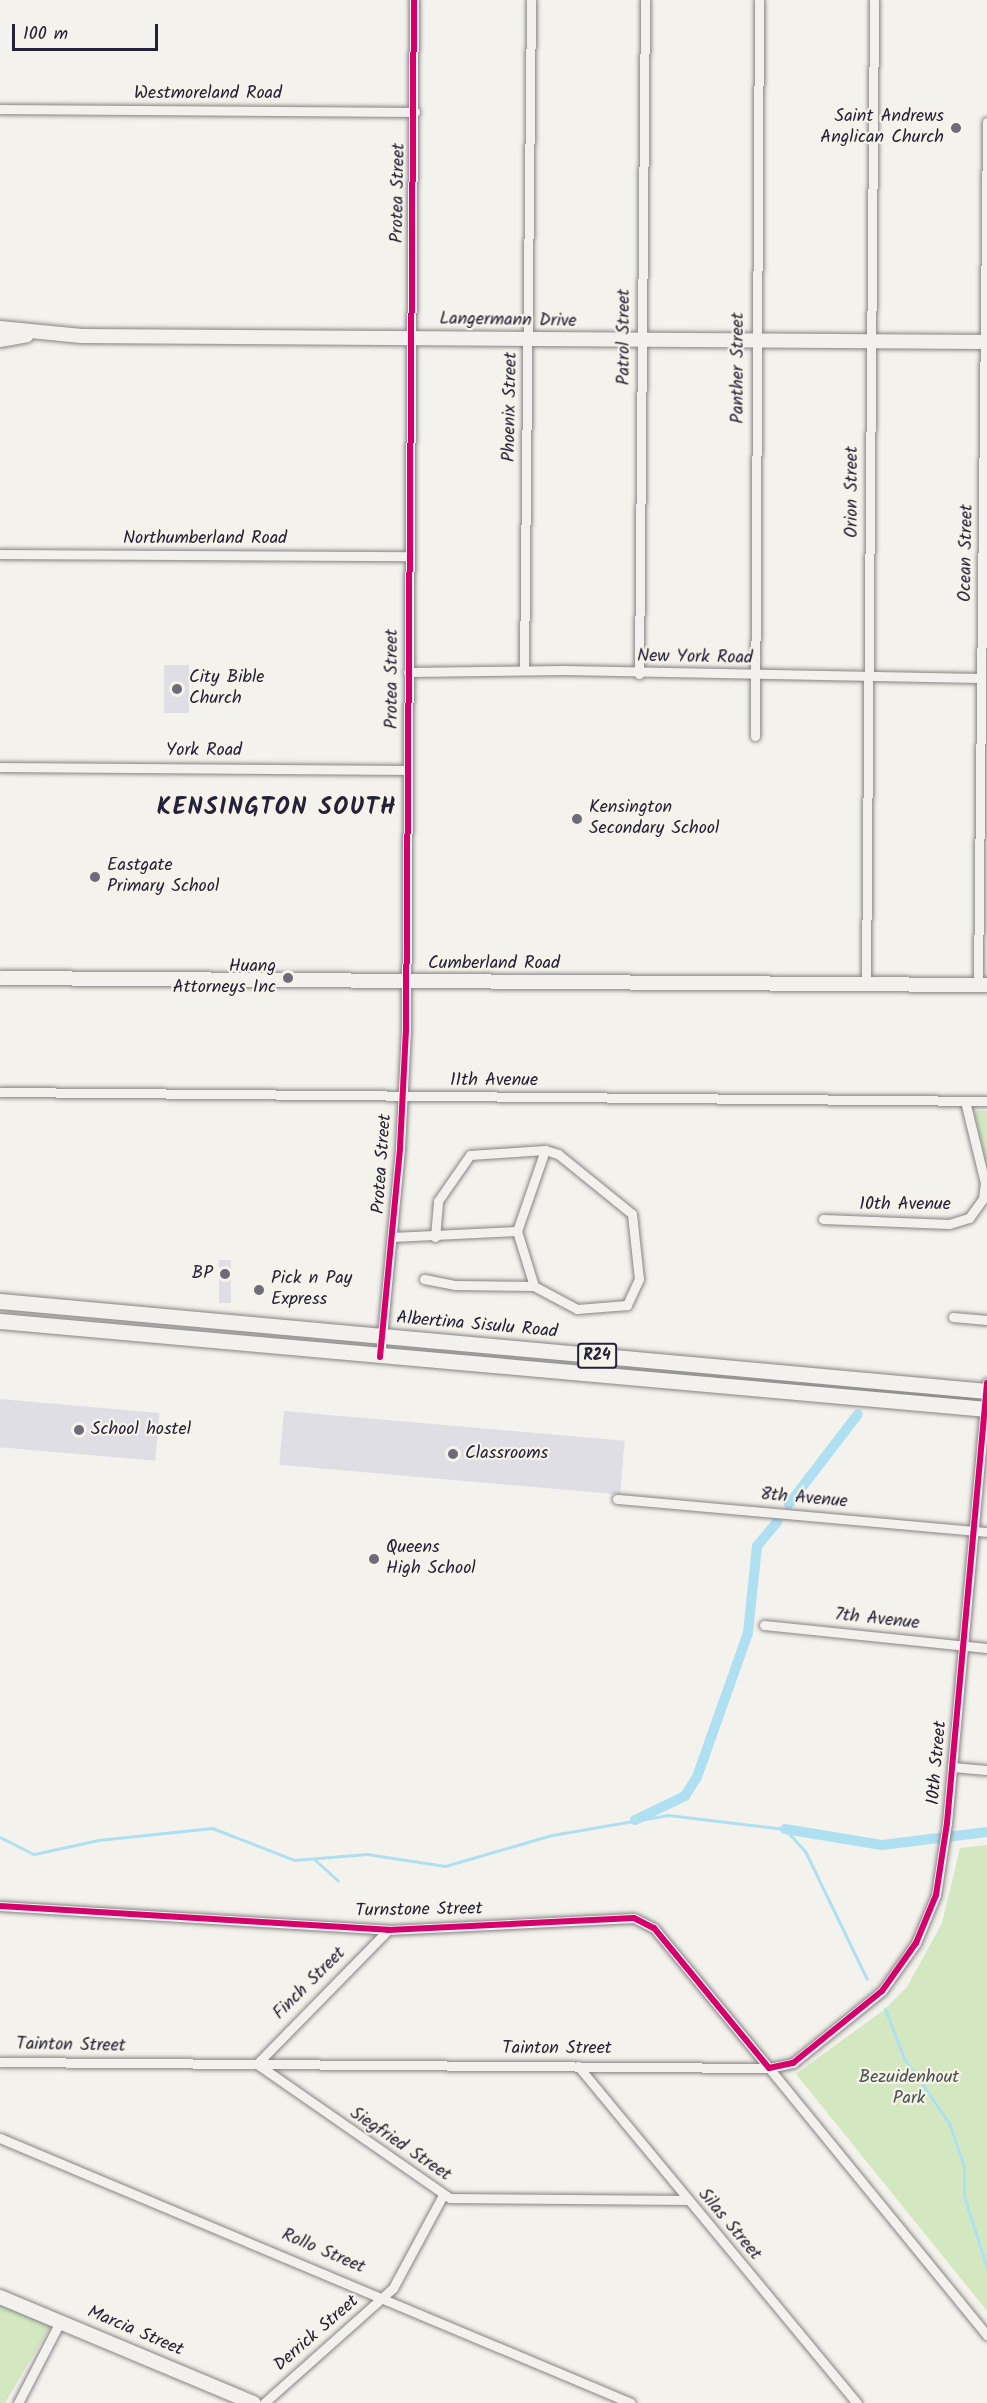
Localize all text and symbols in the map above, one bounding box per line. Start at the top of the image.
scale bar [15,12,160,50]
text: 100 m [23,20,68,49]
street label: Westmoreland Road [134,83,282,105]
place label: Saint Andrews Anglican Church [820,107,944,150]
marker: Saint Andrews Anglican Church [949,121,963,135]
street label: Protea Street [387,143,411,243]
street label: Patrol Street [614,289,636,385]
street label: Langermann Drive [439,309,577,333]
street label: Panther Street [728,312,750,424]
street label: Phoenix Street [499,352,523,462]
street label: Orion Street [842,446,864,538]
street label: Ocean Street [955,504,979,602]
street label: Northumberland Road [123,528,287,550]
street label: Protea Street [382,629,404,729]
street label: New York Road [637,646,753,670]
place label: City Bible Church [189,668,264,710]
marker: City Bible Church [170,682,184,696]
street label: York Road [166,740,242,762]
district label: KENSINGTON SOUTH [157,794,397,822]
place label: Kensington Secondary School [589,798,719,840]
marker: Kensington Secondary School [570,812,584,826]
place label: Eastgate Primary School [107,856,219,898]
marker: Eastgate Primary School [88,870,102,884]
street label: Cumberland Road [428,953,560,975]
place label: Huang Attorneys Inc [173,957,276,1000]
marker: Huang Attorneys Inc [281,971,295,985]
street label: 11th Avenue [450,1070,538,1092]
street label: Protea Street [369,1113,397,1215]
street label: 10th Avenue [859,1194,951,1216]
place label: BP [192,1263,213,1285]
marker: BP [218,1267,232,1281]
place label: Pick n Pay Express [271,1269,352,1312]
marker: Pick n Pay Express [252,1283,266,1297]
street label: Albertina Sisulu Road [395,1308,559,1344]
road number: R24 [576,1343,618,1369]
place label: School hostel [91,1419,191,1441]
marker: School hostel [72,1423,86,1437]
place label: Classrooms [465,1443,548,1465]
marker: Classrooms [446,1447,460,1461]
street label: 8th Avenue [759,1484,849,1514]
place label: Queens High School [386,1538,476,1580]
marker: Queens High School [367,1552,381,1566]
street label: 7th Avenue [834,1605,920,1635]
street label: 10th Street [924,1720,952,1806]
street label: Turnstone Street [355,1899,483,1923]
street label: Finch Street [269,1943,351,2025]
street label: Tainton Street [16,2034,126,2058]
street label: Tainton Street [502,2038,612,2060]
park label: Bezuidenhout Park [859,2068,959,2110]
street label: Siegfried Street [345,2103,455,2187]
street label: Silas Street [693,2185,765,2265]
street label: Rollo Street [278,2225,368,2279]
street label: Derrick Street [270,2291,364,2377]
street label: Marcia Street [84,2302,186,2362]

